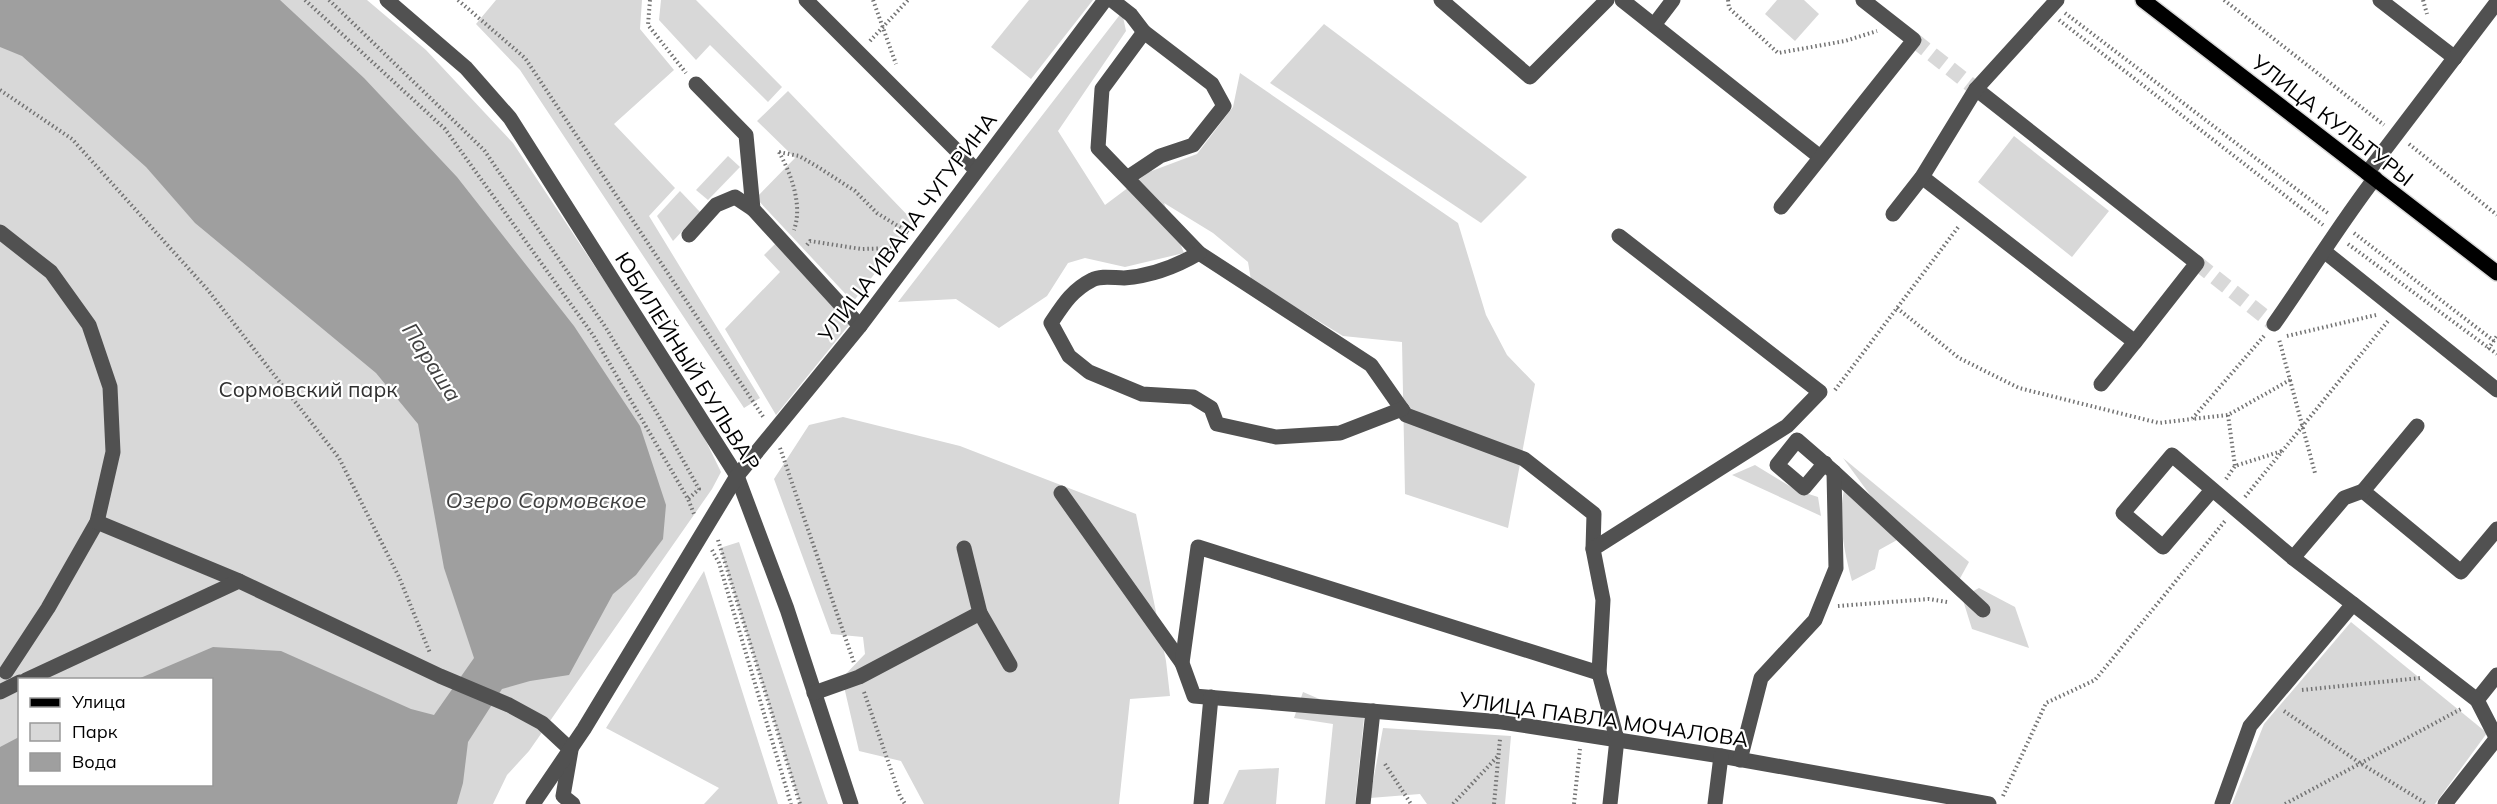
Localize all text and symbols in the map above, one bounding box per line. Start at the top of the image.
street label: УЛИЦА КУЛЬТУРЫ [2246,48,2419,191]
street label: УЛИЦА ИВАНА ЧУГУРИНА [812,107,1002,348]
street label: ЮБИЛЕЙНЫЙ БУЛЬВАР [610,247,766,475]
water label: Параша [396,317,468,407]
park label: Сормовский парк [218,376,398,402]
water label: Озеро Сормовское [445,486,647,514]
legend [18,678,213,786]
street label: УЛИЦА ПАВЛА МОЧАЛОВА [1457,686,1751,752]
text: Улица [71,690,126,713]
text: Парк [72,720,118,743]
text: Вода [72,750,117,773]

